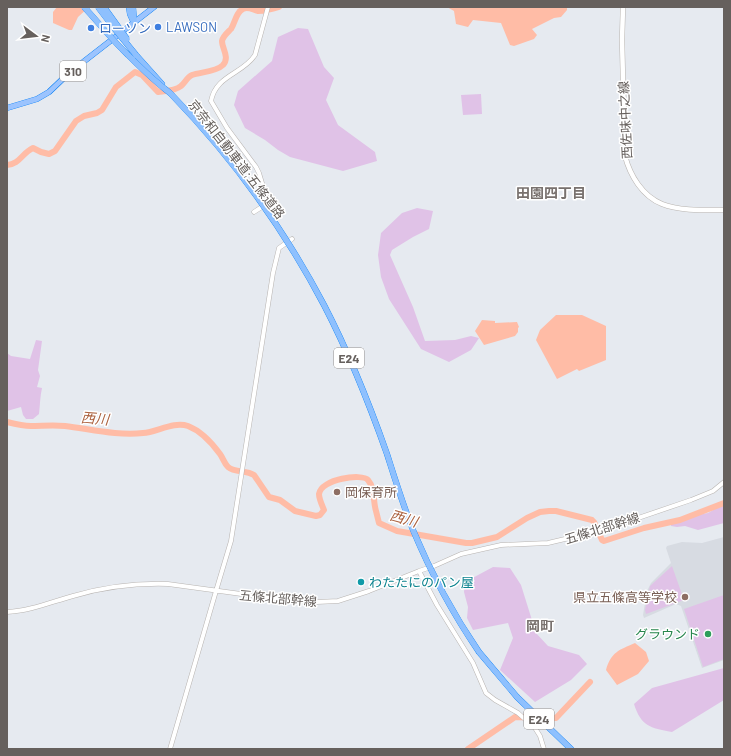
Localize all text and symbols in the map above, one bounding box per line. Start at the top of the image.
north arrow [16,16,56,56]
place label: LAWSON [166,19,217,35]
place label: ローソン [99,20,151,36]
marker: LAWSON [153,22,163,32]
marker: ローソン [86,23,96,33]
text: N [39,33,53,44]
road number: 310 [60,61,86,81]
street label: 西佐味中之線 [615,81,635,159]
street label: 京奈和自動車道;五條道路 [185,96,289,222]
district label: 田園四丁目 [516,184,586,201]
road number: E24 [334,348,364,368]
water label: 西川 [80,408,112,428]
place label: 岡保育所 [345,484,397,500]
marker: 岡保育所 [332,487,342,497]
water label: 西川 [388,506,422,531]
street label: 五條北部幹線 [562,509,642,547]
place label: わたたにのパン屋 [369,574,474,590]
marker: わたたにのパン屋 [356,577,366,587]
street label: 五條北部幹線 [238,587,318,609]
place label: 県立五條高等学校 [573,589,677,605]
marker: 県立五條高等学校 [680,592,690,602]
district label: 岡町 [526,617,554,634]
place label: グラウンド [635,626,700,642]
marker: グラウンド [703,629,713,639]
road number: E24 [524,709,554,729]

